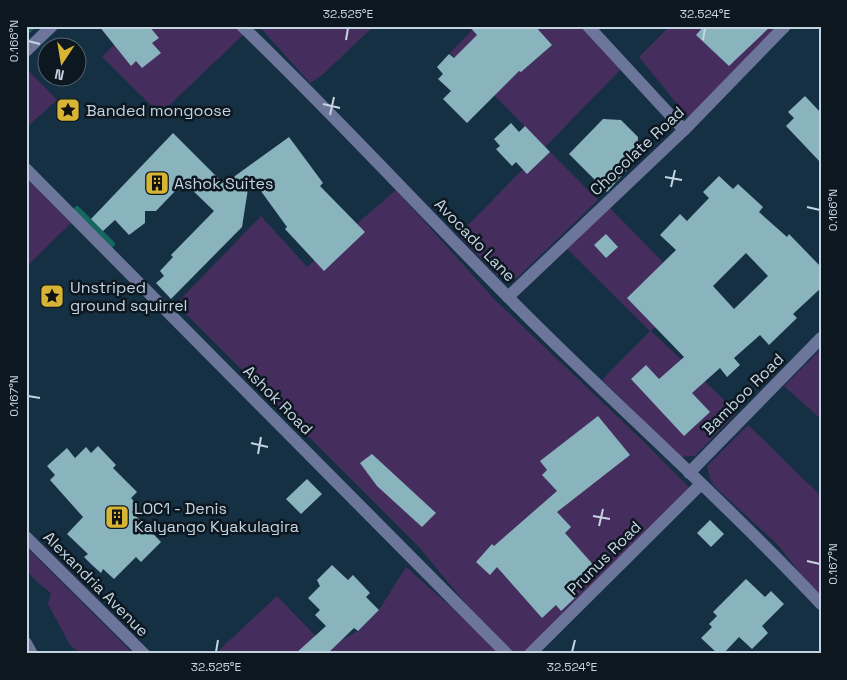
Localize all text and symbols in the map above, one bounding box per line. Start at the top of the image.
text: 32.525°E [323,6,373,22]
text: 32.524°E [680,6,730,22]
text: 0.166°N [6,20,22,62]
north arrow [38,38,88,88]
text: N [53,65,66,84]
place icon: Banded mongoose [55,97,81,123]
place label: Banded mongoose [86,100,231,121]
street label: Chocolate Road [585,102,689,200]
building icon: Ashok Suites [144,170,170,196]
place label: Ashok Suites [174,173,273,194]
text: 0.166°N [825,189,841,231]
street label: Avocado Lane [430,194,520,286]
place label: Unstriped ground squirrel [70,277,188,316]
place icon: Unstriped ground squirrel [39,283,65,309]
street label: Bamboo Road [698,349,788,439]
street label: Ashok Road [239,361,317,439]
text: 0.167°N [6,375,22,417]
place label: LOC1 - Denis Kalyango Kyakulagira [134,498,299,537]
building icon: LOC1 - Denis Kalyango Kyakulagira [104,504,130,530]
street label: Prunus Road [562,516,646,600]
street label: Alexandria Avenue [39,527,153,641]
text: 0.167°N [825,543,841,585]
text: 32.525°E [191,659,241,675]
text: 32.524°E [547,659,597,675]

